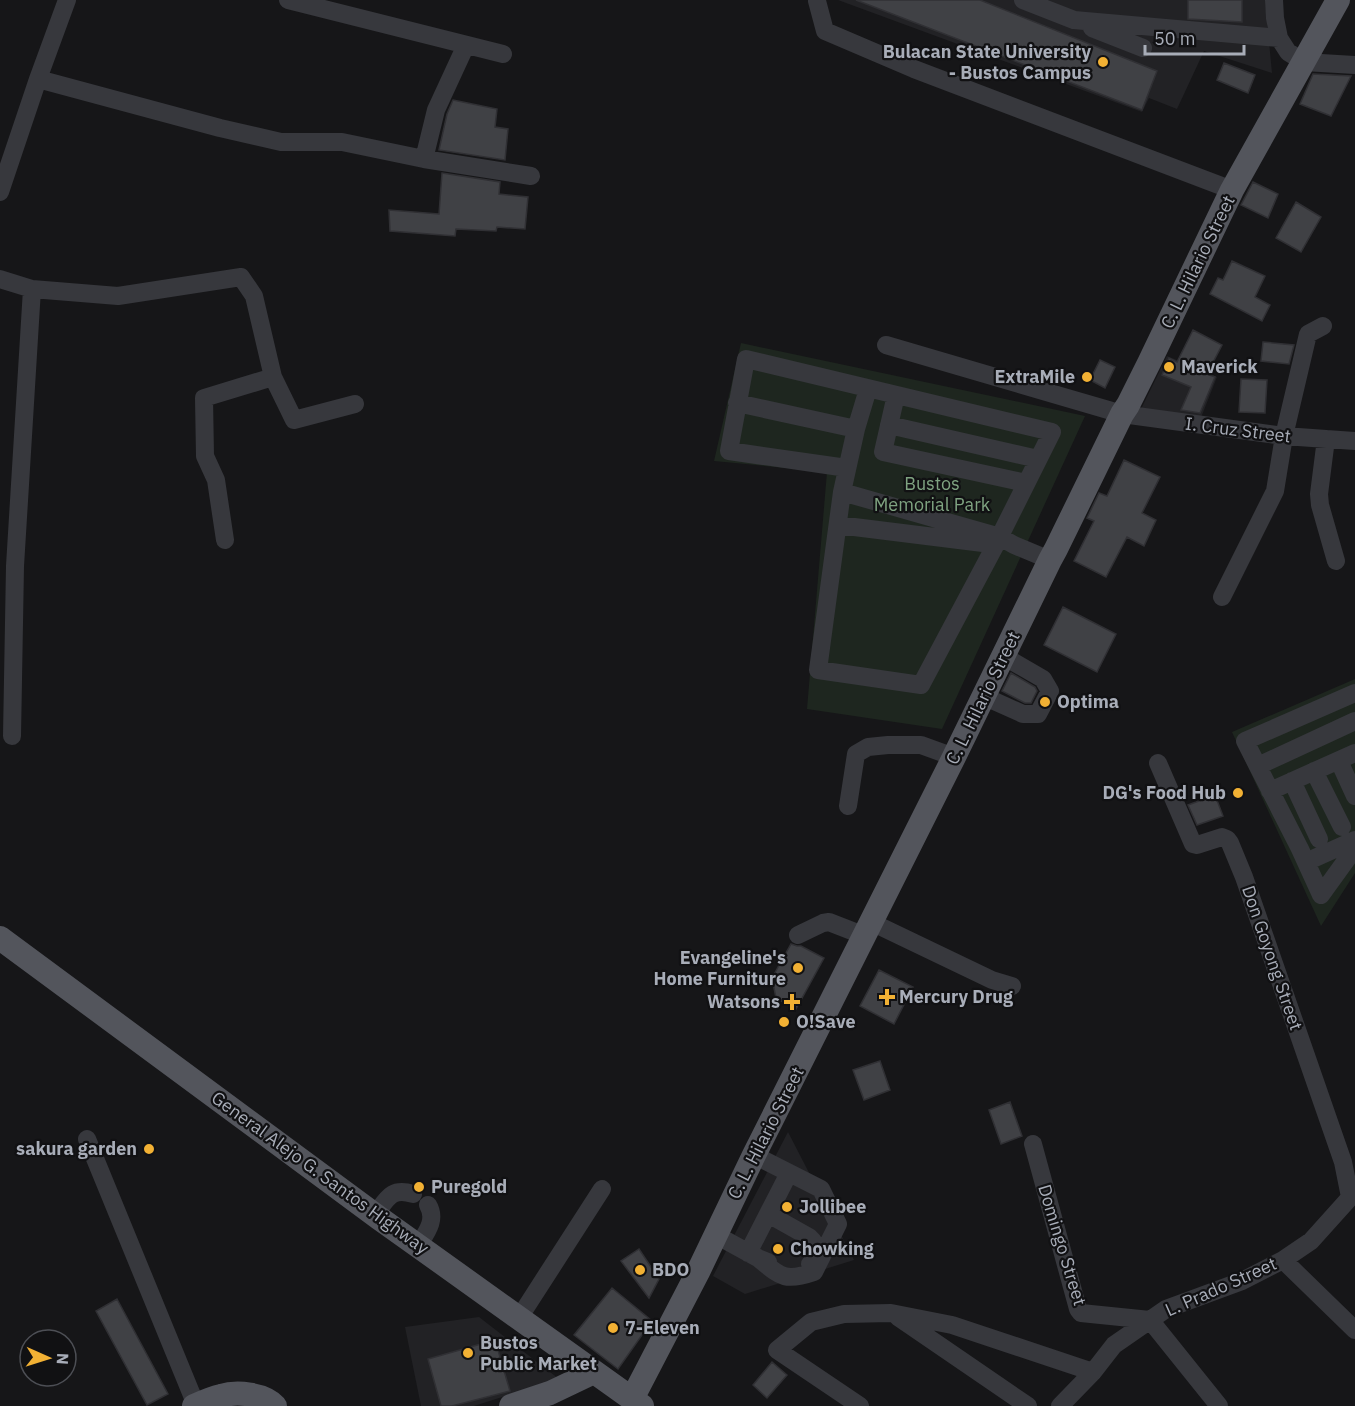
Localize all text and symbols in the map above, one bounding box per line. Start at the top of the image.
scale bar [1145,18,1244,56]
text: 50 m [1154,27,1196,50]
place label: Bulacan State University - Bustos Campus [883,40,1091,84]
marker: Bulacan State University - Bustos Campus [1096,55,1110,69]
street label: C. L. Hilario Street [1155,191,1240,332]
place label: Maverick [1181,355,1258,378]
marker: Maverick [1162,360,1176,374]
place label: ExtraMile [994,365,1075,388]
marker: ExtraMile [1080,370,1094,384]
street label: I. Cruz Street [1184,412,1292,447]
park label: Bustos Memorial Park [874,472,991,516]
street label: C. L. Hilario Street [940,627,1025,768]
place label: Optima [1057,690,1119,713]
marker: Optima [1038,695,1052,709]
place label: DG's Food Hub [1102,781,1226,804]
marker: DG's Food Hub [1231,786,1245,800]
street label: Don Goyong Street [1237,882,1308,1033]
place label: Evangeline's Home Furniture [653,946,786,990]
marker: Evangeline's Home Furniture [791,961,805,975]
place label: Mercury Drug [899,985,1013,1008]
place label: Watsons [707,990,780,1013]
marker: Mercury Drug [880,990,894,1004]
marker: Watsons [785,995,799,1009]
place label: O!Save [796,1010,856,1033]
marker: O!Save [777,1015,791,1029]
street label: C. L. Hilario Street [722,1063,809,1203]
street label: General Alejo G. Santos Highway [207,1086,434,1259]
place label: sakura garden [16,1137,137,1160]
marker: sakura garden [142,1142,156,1156]
place label: Puregold [431,1175,507,1198]
marker: Puregold [412,1180,426,1194]
street label: Domingo Street [1033,1181,1092,1308]
place label: Jollibee [799,1195,866,1218]
marker: Jollibee [780,1200,794,1214]
place label: Chowking [790,1237,874,1260]
marker: Chowking [771,1242,785,1256]
street label: L. Prado Street [1161,1252,1280,1321]
place label: BDO [652,1258,689,1281]
marker: BDO [633,1263,647,1277]
place label: 7-Eleven [625,1316,700,1339]
marker: 7-Eleven [606,1321,620,1335]
north arrow [18,1328,78,1388]
place label: Bustos Public Market [480,1331,597,1375]
marker: Bustos Public Market [461,1346,475,1360]
text: N [53,1352,73,1365]

